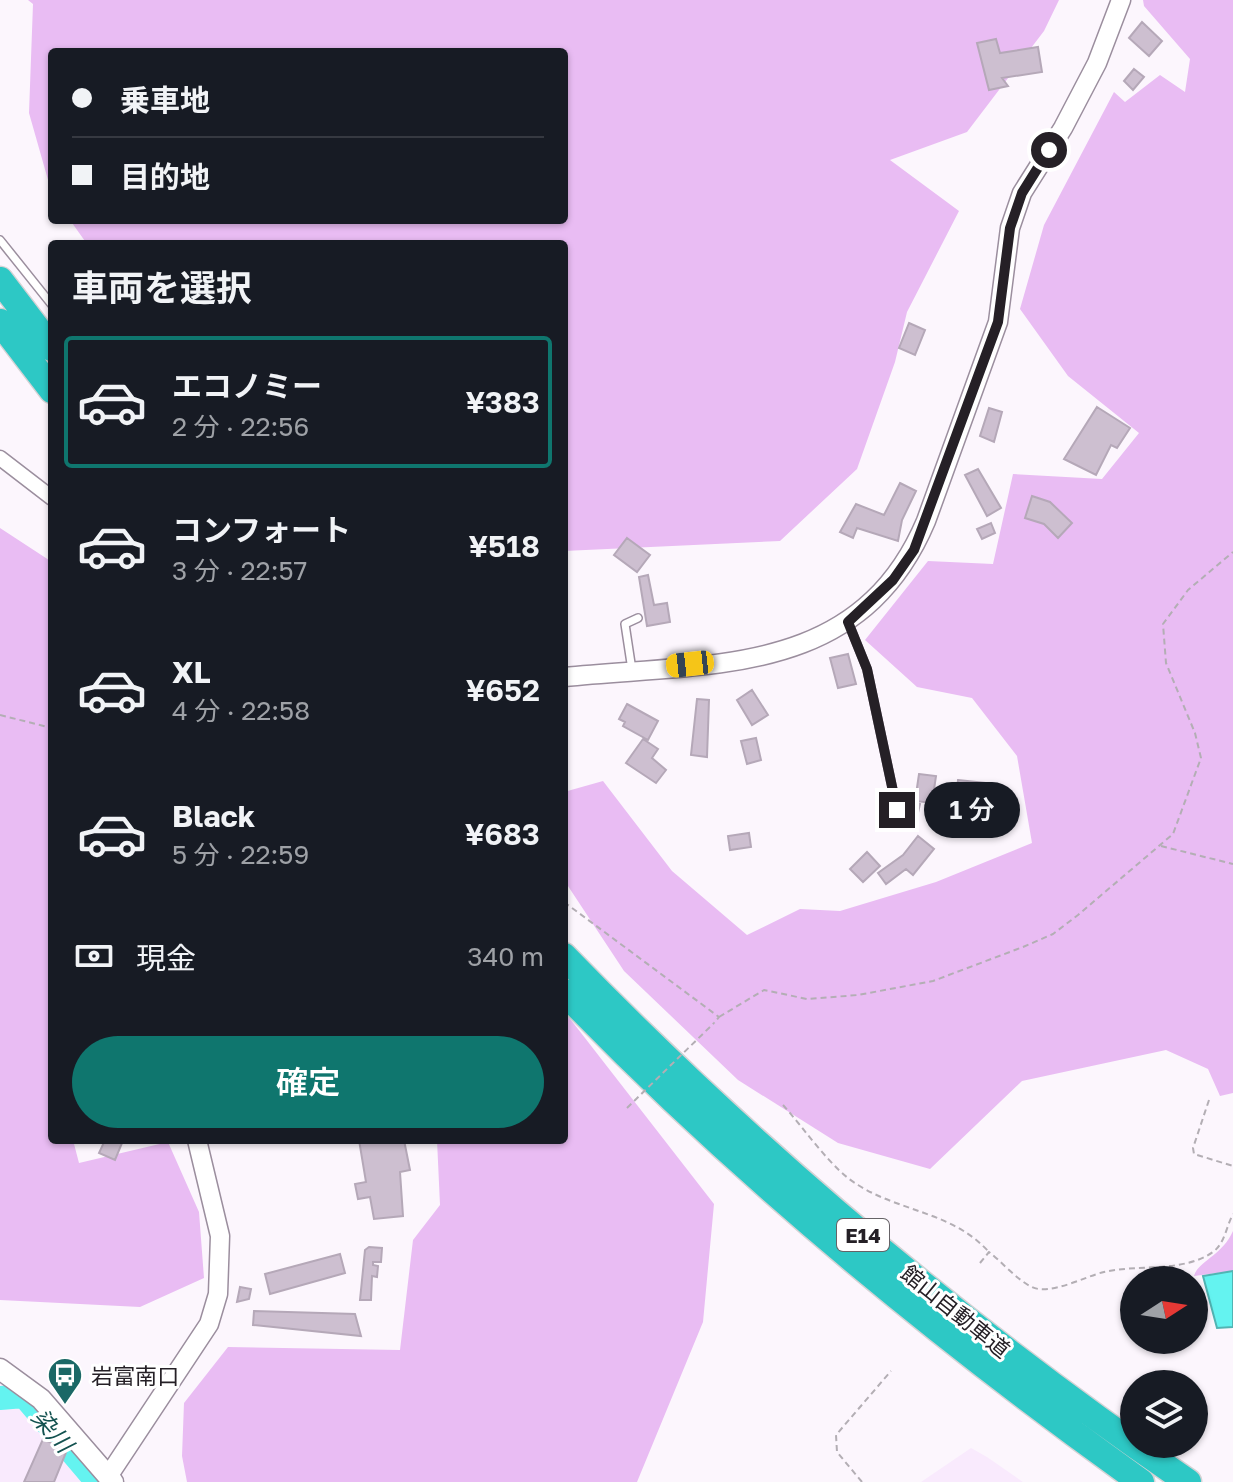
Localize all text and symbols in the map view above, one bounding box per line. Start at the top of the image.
text: 乗車地 [120,82,210,118]
route start [1031,132,1067,168]
text: 目的地 [120,159,210,195]
text: 車両を選択 [72,266,252,309]
icon: car [76,366,148,438]
text: エコノミー [172,368,322,404]
text: ¥383 [465,384,540,420]
text: 2 分 · 22:56 [172,411,309,442]
icon: car [76,510,148,582]
text: コンフォート [172,512,351,548]
text: ¥518 [469,528,540,564]
text: 3 分 · 22:57 [172,555,307,586]
car [665,650,715,678]
icon: car [76,654,148,726]
text: XL [172,654,211,690]
text: ¥652 [466,672,540,708]
text: 4 分 · 22:58 [172,695,310,726]
callout: 1 分 [925,782,1021,838]
route end [879,792,915,828]
text: 1 分 [949,794,995,825]
icon: car [76,798,148,870]
text: Black [172,798,255,834]
text: ¥683 [465,816,540,852]
text: 5 分 · 22:59 [172,839,309,870]
icon: cash [72,934,116,978]
text: 現金 [136,940,196,976]
text: 340 m [467,941,544,972]
button: 確定 [72,1036,544,1128]
road number: E14 [837,1219,889,1251]
street label: 館山自動車道 [896,1259,1016,1363]
north arrow [1120,1266,1208,1354]
map controls [1120,1266,1208,1458]
bus stop icon: 岩富南口 [46,1356,84,1406]
place label: 岩富南口 [91,1362,179,1389]
button: layers [1120,1370,1208,1458]
water label: 染川 [26,1402,82,1460]

